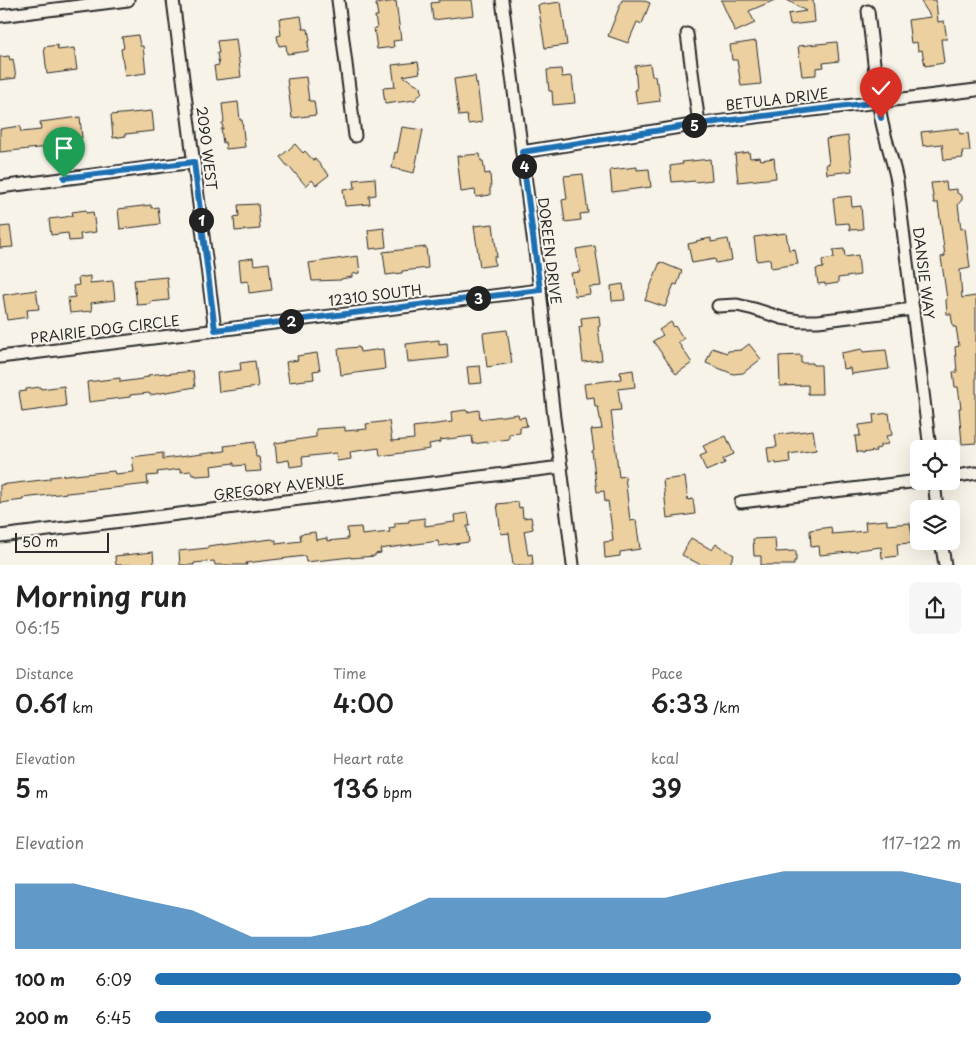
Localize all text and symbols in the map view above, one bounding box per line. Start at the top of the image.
pin [860,67,902,118]
icon: check [867,74,895,102]
street label: BETULA DRIVE [724,82,830,116]
street label: 2090 WEST [191,105,223,191]
pin: 5 [682,112,706,138]
text: 5 [690,115,699,136]
pin [43,127,85,178]
icon: arrive [50,134,78,162]
pin: 4 [512,154,536,178]
text: 4 [520,156,529,177]
street label: DOREEN DRIVE [533,196,567,306]
pin: 1 [188,208,214,232]
text: 1 [198,210,205,231]
street label: DANSIE WAY [908,226,940,320]
street label: 12310 SOUTH [327,279,423,311]
pin: 3 [466,286,490,310]
text: 3 [474,288,483,309]
pin: 2 [278,308,304,334]
street label: PRAIRIE DOG CIRCLE [29,309,181,349]
text: 2 [287,311,296,332]
map controls [910,440,960,550]
button: locate [910,440,960,490]
street label: GREGORY AVENUE [212,469,346,505]
button: layers [910,500,960,550]
scale bar [15,530,109,553]
text: 50 m [22,531,58,552]
text: Morning run [15,574,187,617]
button: share [909,582,961,634]
text: 06:15 [15,615,60,639]
text: Distance [15,663,74,684]
text: Time [333,663,366,684]
text: Pace [651,663,683,684]
text: 0.61 [15,684,68,722]
text: 4:00 [333,684,394,722]
text: 6:33 [651,684,709,722]
text: km [68,697,93,718]
text: /km [709,697,740,718]
text: Elevation [15,748,75,769]
text: Heart rate [333,748,404,769]
text: kcal [651,748,679,769]
text: 5 [15,769,31,807]
text: 136 [333,769,379,807]
text: 39 [651,769,682,807]
text: m [31,782,48,803]
text: bpm [379,782,412,803]
text: Elevation [15,830,84,854]
text: 117–122 m [882,830,961,854]
text: 100 m [15,967,65,991]
text: 6:09 [95,967,132,991]
text: 200 m [15,1005,69,1029]
text: 6:45 [95,1005,131,1029]

